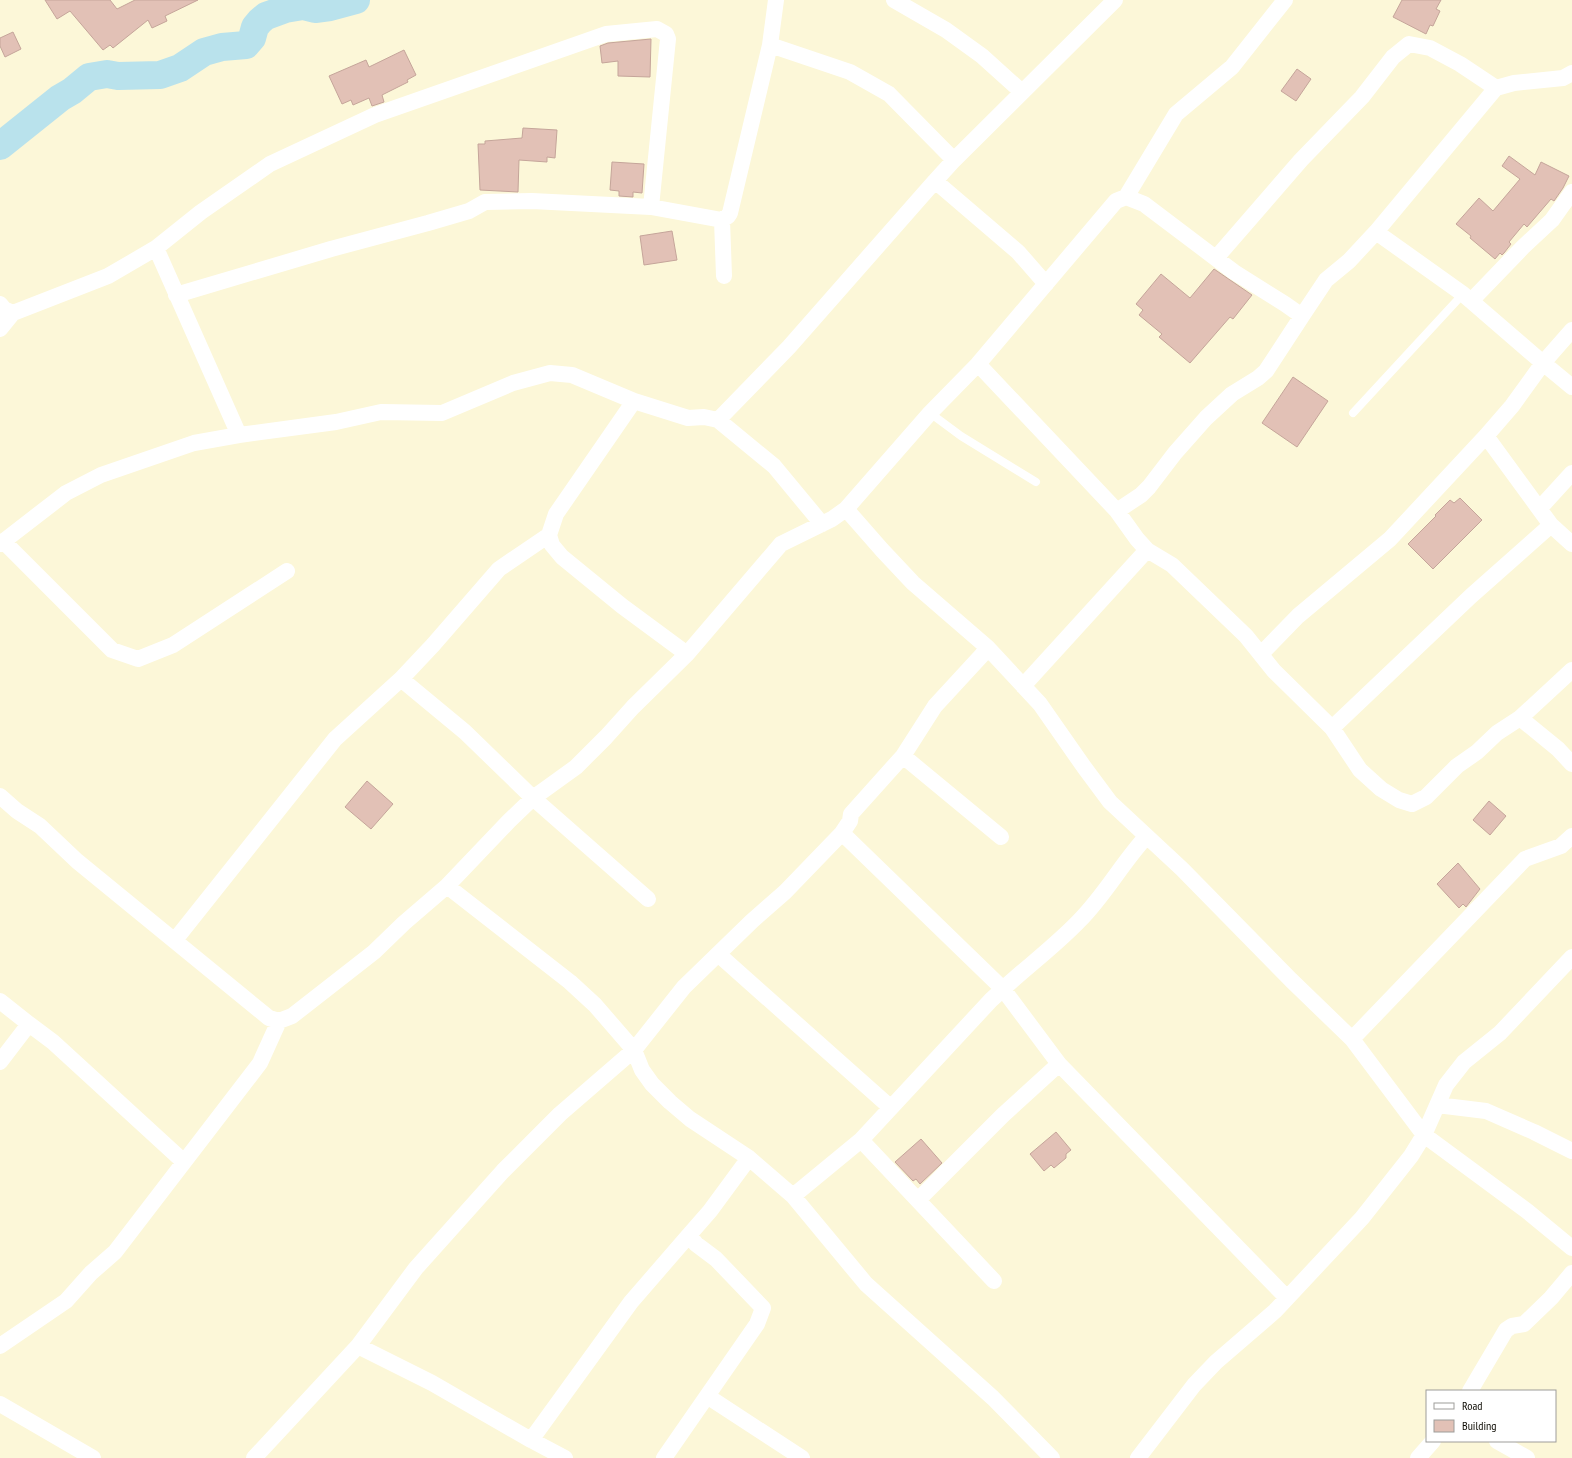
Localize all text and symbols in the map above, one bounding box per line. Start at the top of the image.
legend [1426,1390,1556,1442]
text: Road [1462,1398,1482,1413]
text: Building [1462,1418,1497,1433]

